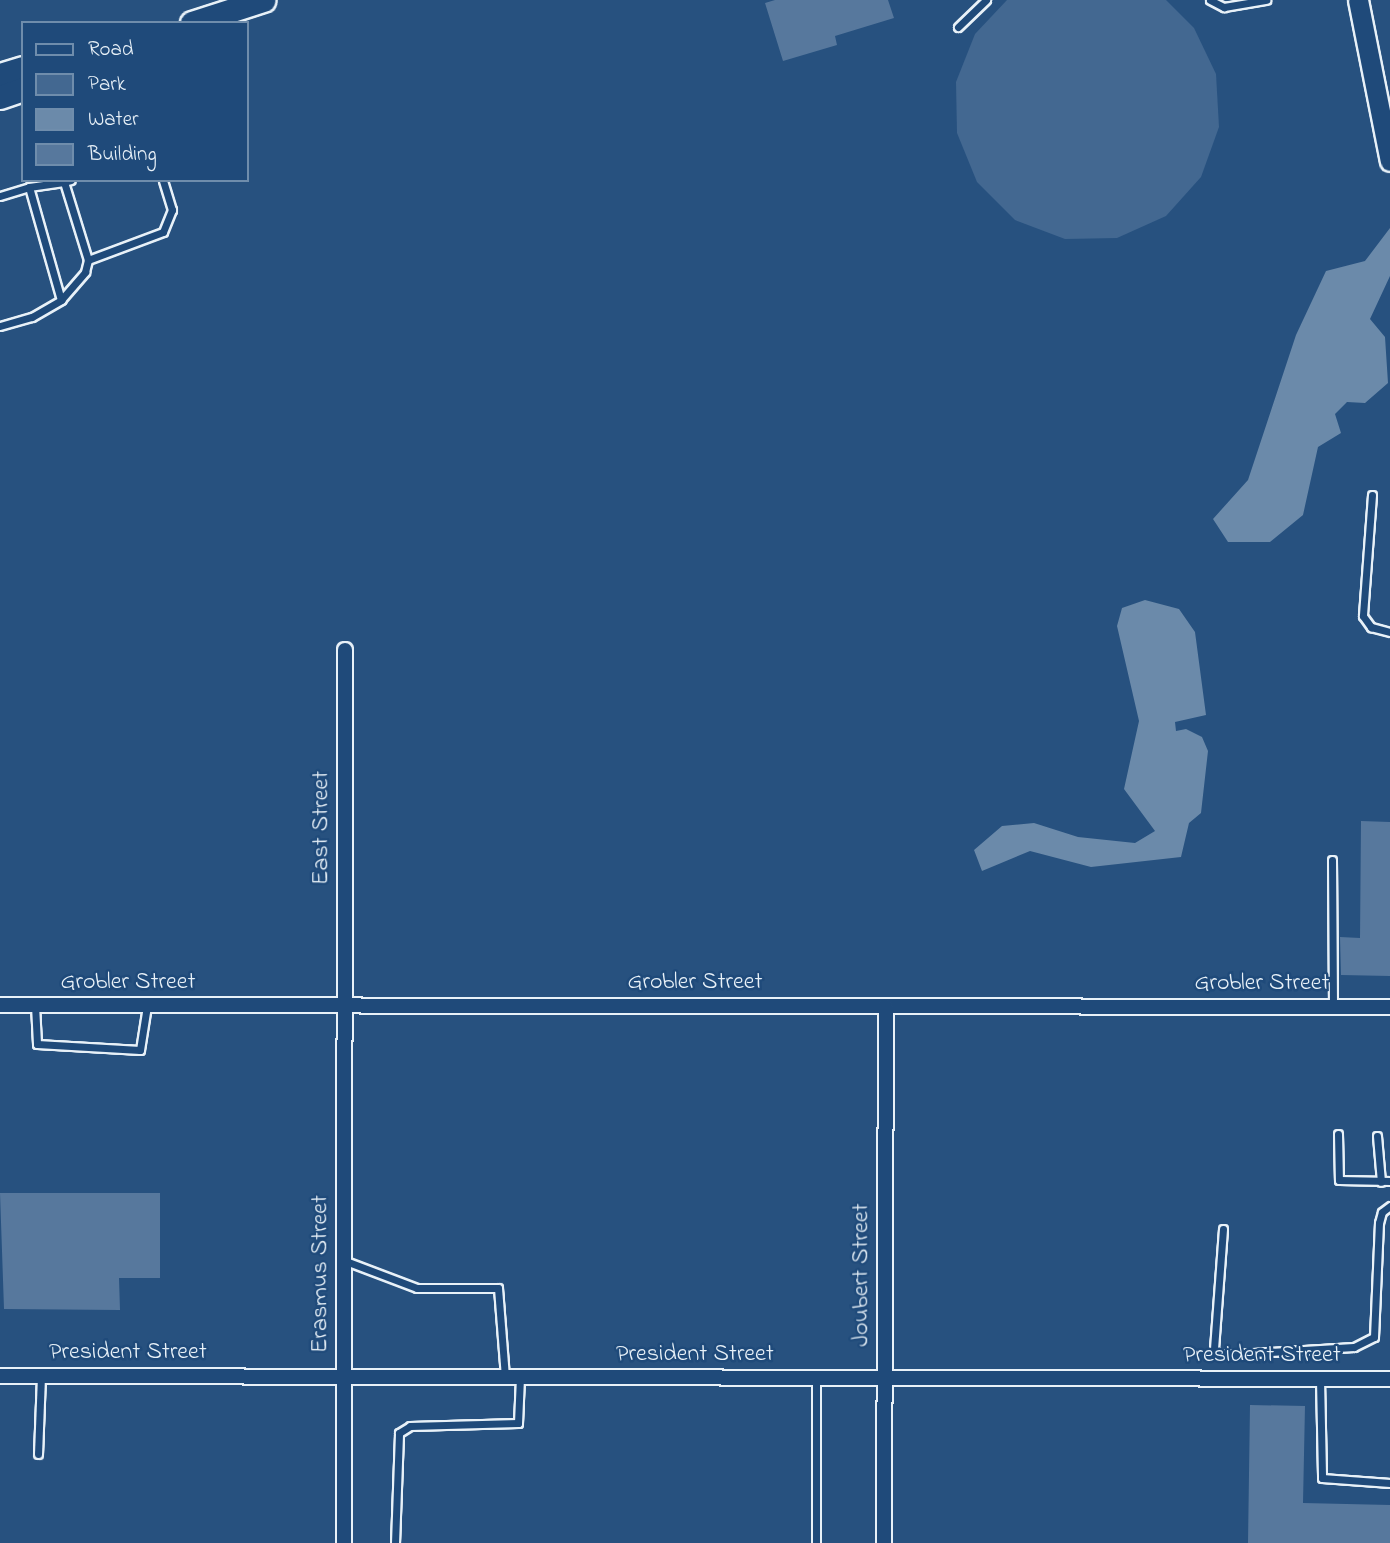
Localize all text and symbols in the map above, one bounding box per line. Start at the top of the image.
legend [21,21,248,182]
text: Road [88,35,134,65]
text: Park [88,70,126,100]
text: Water [88,105,139,135]
text: Building [88,140,157,170]
street label: East Street [308,771,336,885]
street label: Grobler Street [61,969,195,997]
street label: Grobler Street [628,969,762,997]
street label: Grobler Street [1195,970,1329,998]
street label: Erasmus Street [307,1195,335,1353]
street label: Joubert Street [848,1203,876,1347]
street label: President Street [49,1339,207,1367]
street label: President Street [616,1341,774,1369]
street label: President Street [1183,1342,1341,1370]

